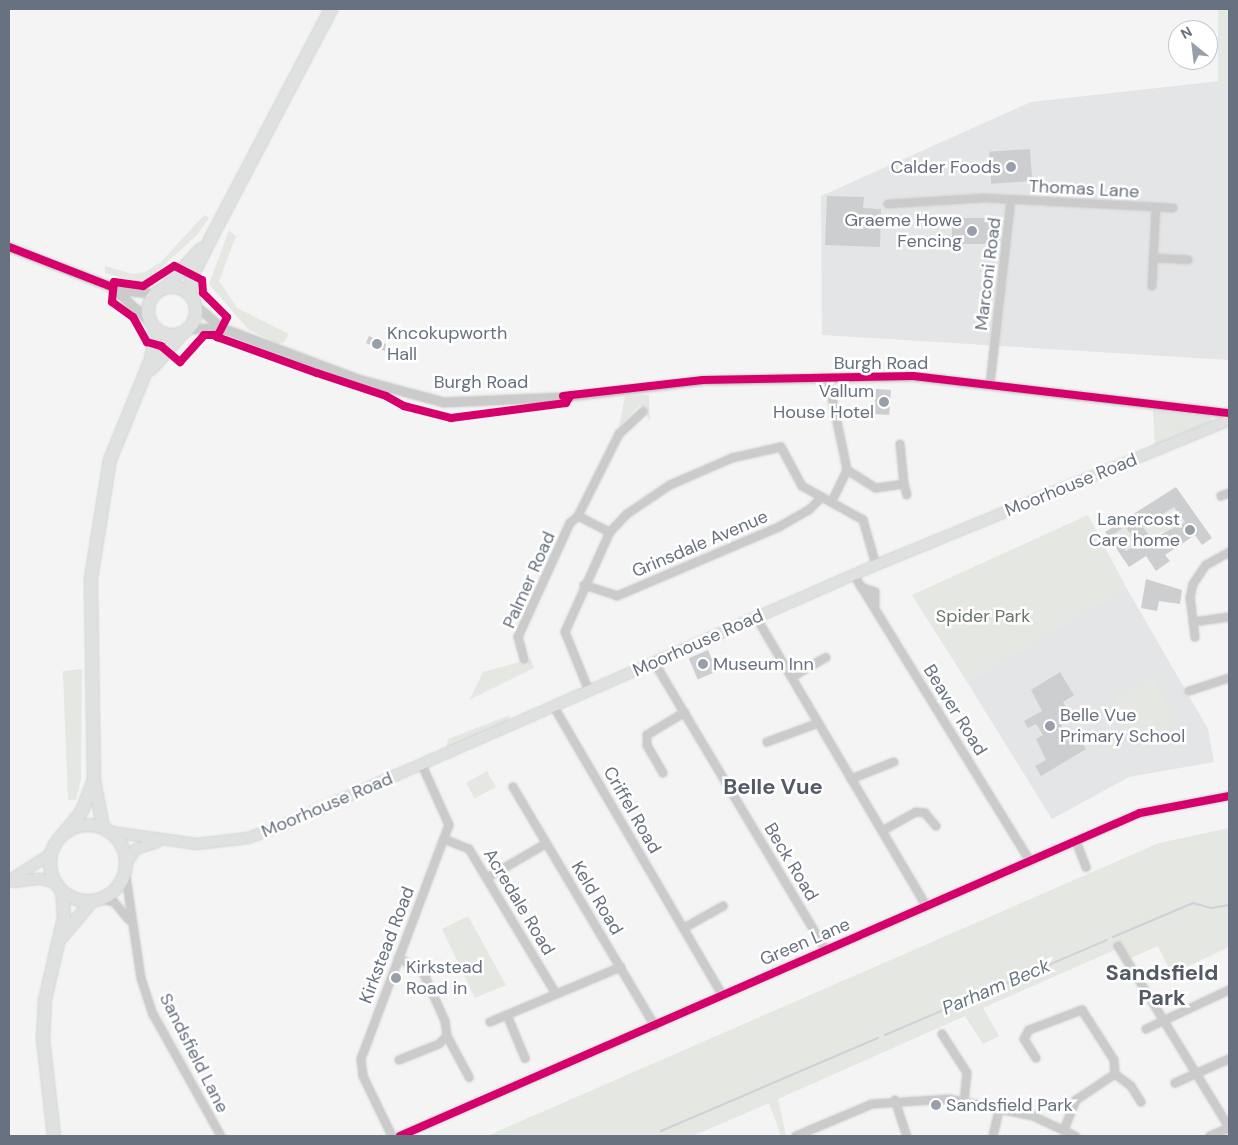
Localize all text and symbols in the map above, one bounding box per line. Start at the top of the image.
north arrow [1168,20,1218,70]
text: N [1177,22,1195,43]
place label: Calder Foods [890,156,1001,178]
marker: Calder Foods [1005,161,1017,173]
street label: Thomas Lane [1028,175,1140,203]
place label: Graeme Howe Fencing [844,210,962,252]
street label: Marconi Road [970,216,1006,332]
marker: Graeme Howe Fencing [966,225,978,237]
place label: Kncokupworth Hall [387,323,507,366]
marker: Kncokupworth Hall [371,338,383,350]
street label: Burgh Road [834,352,928,374]
street label: Burgh Road [434,371,528,393]
place label: Vallum House Hotel [773,381,874,424]
marker: Vallum House Hotel [878,396,890,408]
street label: Moorhouse Road [1002,449,1140,521]
street label: Grinsdale Avenue [629,506,771,582]
place label: Lanercost Care home [1089,509,1180,552]
marker: Lanercost Care home [1184,524,1196,536]
street label: Palmer Road [498,528,560,632]
street label: Moorhouse Road [629,605,767,681]
park label: Spider Park [936,605,1030,627]
place label: Museum Inn [713,653,814,675]
marker: Museum Inn [697,658,709,670]
street label: Beaver Road [919,661,991,759]
place label: Belle Vue Primary School [1060,705,1185,748]
marker: Belle Vue Primary School [1044,720,1056,732]
street label: Criffel Road [598,763,666,857]
street label: Moorhouse Road [258,768,396,842]
district label: Belle Vue [723,774,823,800]
street label: Beck Road [759,819,823,905]
street label: Acredale Road [479,845,559,959]
street label: Keld Road [567,857,627,939]
street label: Kirkstead Road [355,883,419,1007]
street label: Green Lane [757,913,853,971]
water label: Parham Beck [939,954,1053,1020]
place label: Kirkstead Road in [406,957,483,1000]
district label: Sandsfield Park [1106,959,1218,1010]
marker: Kirkstead Road in [390,972,402,984]
street label: Sandsfield Lane [155,990,233,1116]
place label: Sandsfield Park [946,1094,1073,1116]
marker: Sandsfield Park [930,1099,942,1111]

